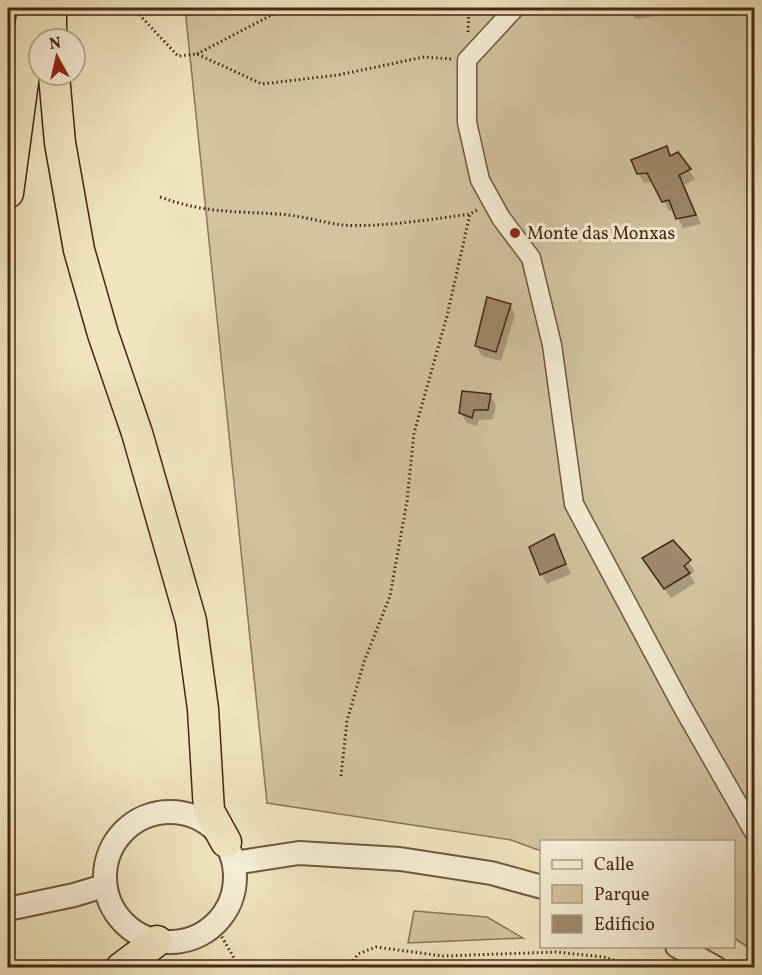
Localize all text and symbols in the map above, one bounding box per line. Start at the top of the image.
north arrow [27,27,87,87]
text: N [48,32,63,56]
place label: Monte das Monxas [527,222,675,247]
marker: Monte das Monxas [508,226,522,240]
legend [540,840,735,948]
text: Calle [594,853,634,878]
text: Parque [594,883,649,908]
text: Edificio [594,913,655,938]

